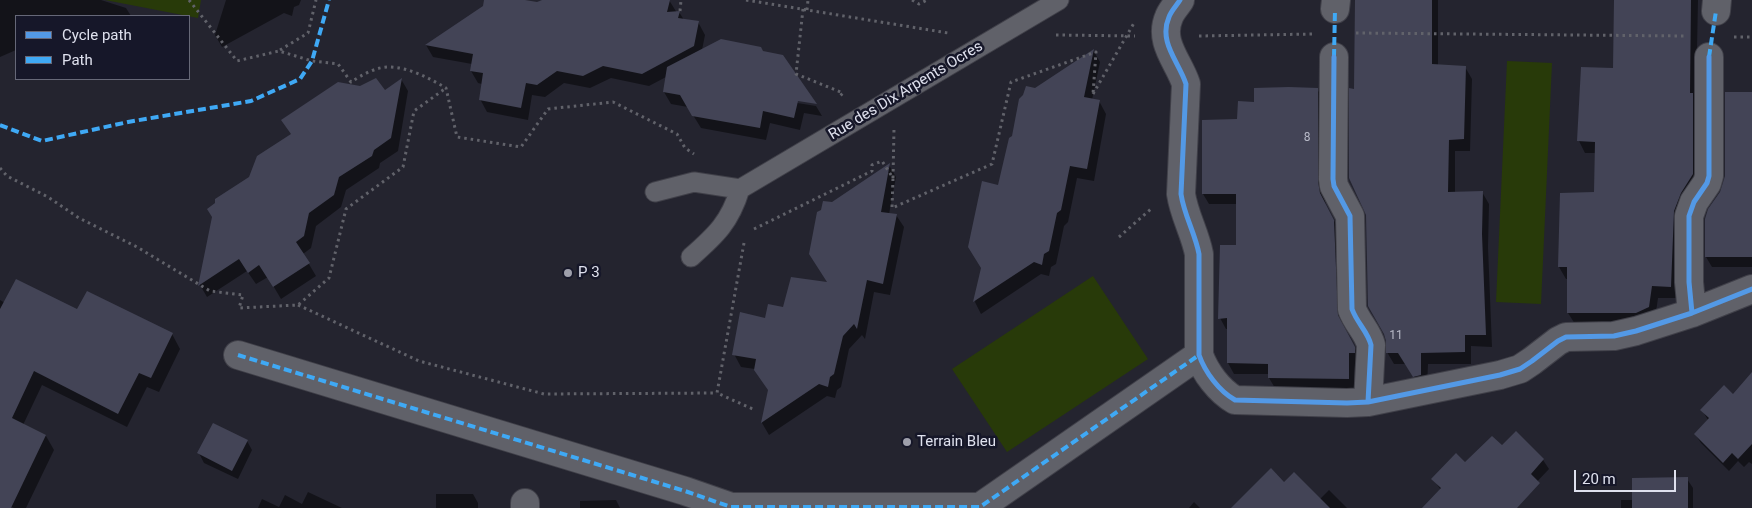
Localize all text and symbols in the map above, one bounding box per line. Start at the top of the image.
legend [15,15,190,80]
text: Cycle path [62,26,132,44]
street label: Rue des Dix Arpents Ocres [826,38,986,144]
text: Path [62,51,93,69]
house number: 8 [1304,131,1310,145]
place label: P 3 [578,264,600,282]
marker: P 3 [562,267,574,279]
house number: 11 [1389,329,1403,343]
place label: Terrain Bleu [917,433,996,451]
marker: Terrain Bleu [901,436,913,448]
scale bar [1577,460,1680,492]
text: 20 m [1582,470,1616,488]

